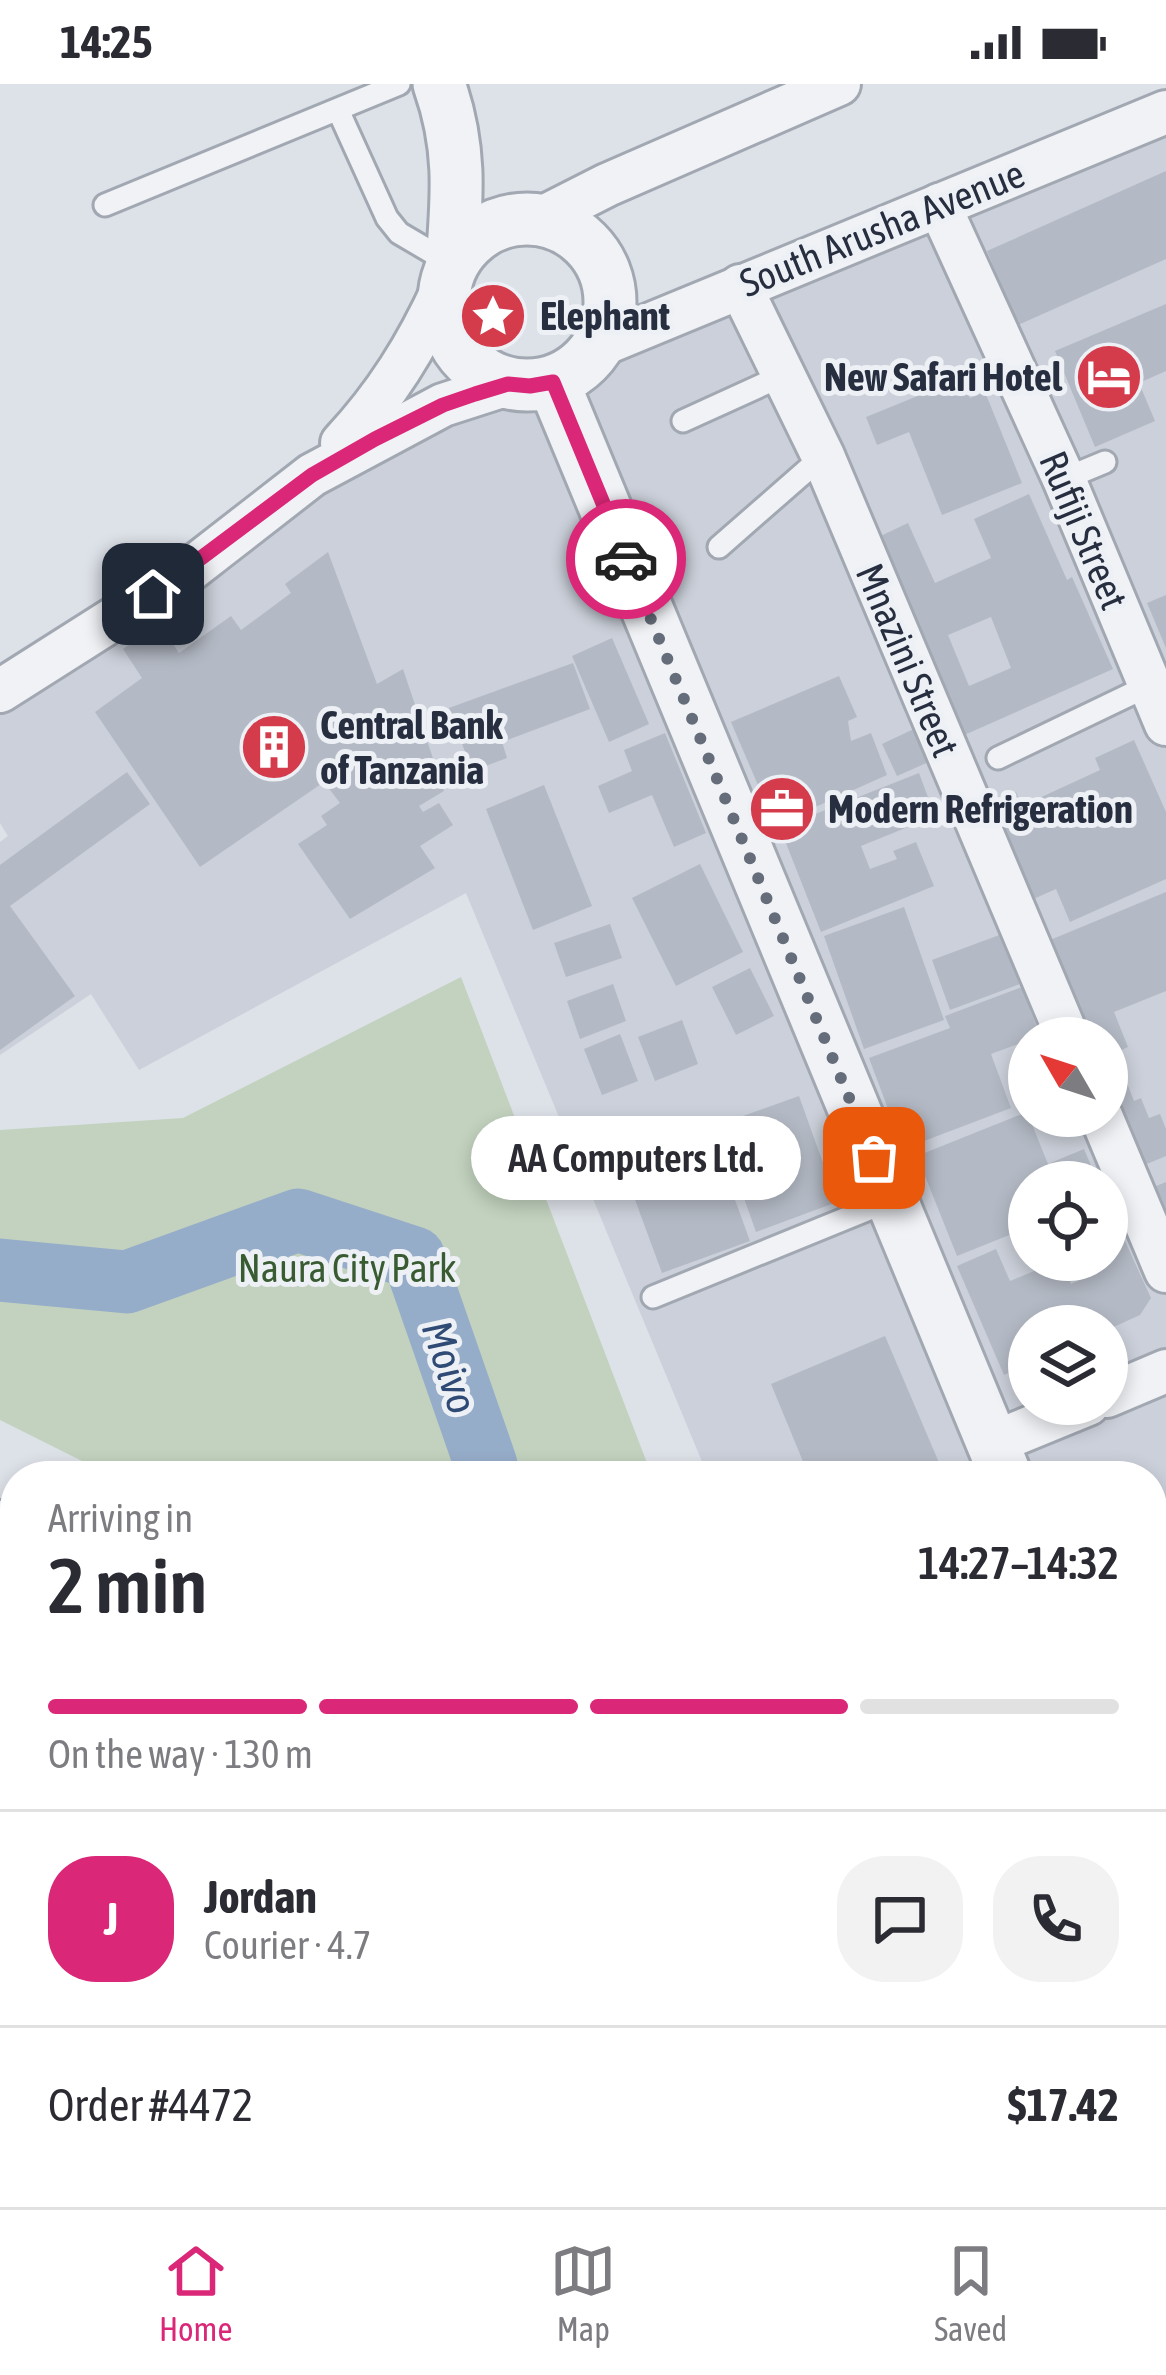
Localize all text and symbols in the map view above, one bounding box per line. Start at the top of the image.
text: 14:25 [60,16,153,68]
street label: South Arusha Avenue [733,151,1031,305]
place icon: Elephant [458,281,528,351]
place label: Elephant [540,294,671,338]
hotel icon: New Safari Hotel [1074,342,1144,412]
place label: New Safari Hotel [824,355,1063,399]
street label: Rufiji Street [1031,445,1137,615]
courier [566,499,686,619]
icon: car [593,526,659,592]
pin [102,543,204,645]
street label: Mnazini Street [848,557,968,763]
icon: home [120,561,186,627]
place label: Central Bank of Tanzania [320,703,503,792]
building icon: Central Bank of Tanzania [239,712,309,782]
office icon: Modern Refrigeration [747,774,817,844]
place label: Modern Refrigeration [828,787,1133,831]
north arrow [1008,1017,1128,1137]
map controls [1008,1017,1128,1425]
pin [823,1107,925,1209]
callout: AA Computers Ltd. [472,1116,802,1200]
icon: bag [841,1125,907,1191]
text: AA Computers Ltd. [508,1136,764,1180]
button: locate [1008,1161,1128,1281]
park label: Naura City Park [238,1246,456,1290]
button: layers [1008,1305,1128,1425]
water label: Moivo [413,1315,487,1419]
text: Arriving in [48,1496,193,1540]
text: 14:27–14:32 [918,1537,1119,1589]
text: 2 min [48,1540,207,1630]
text: On the way · 130 m [48,1732,313,1776]
button: chat [837,1856,963,1982]
button: phone [993,1856,1119,1982]
text: Jordan [204,1871,317,1923]
text: J [104,1893,118,1945]
text: Courier · 4.7 [204,1923,371,1967]
text: Order #4472 [48,2079,253,2131]
text: $17.42 [1007,2079,1119,2131]
tab: Home [159,2238,232,2348]
tab: Map [550,2238,616,2348]
tab: Saved [934,2238,1007,2348]

